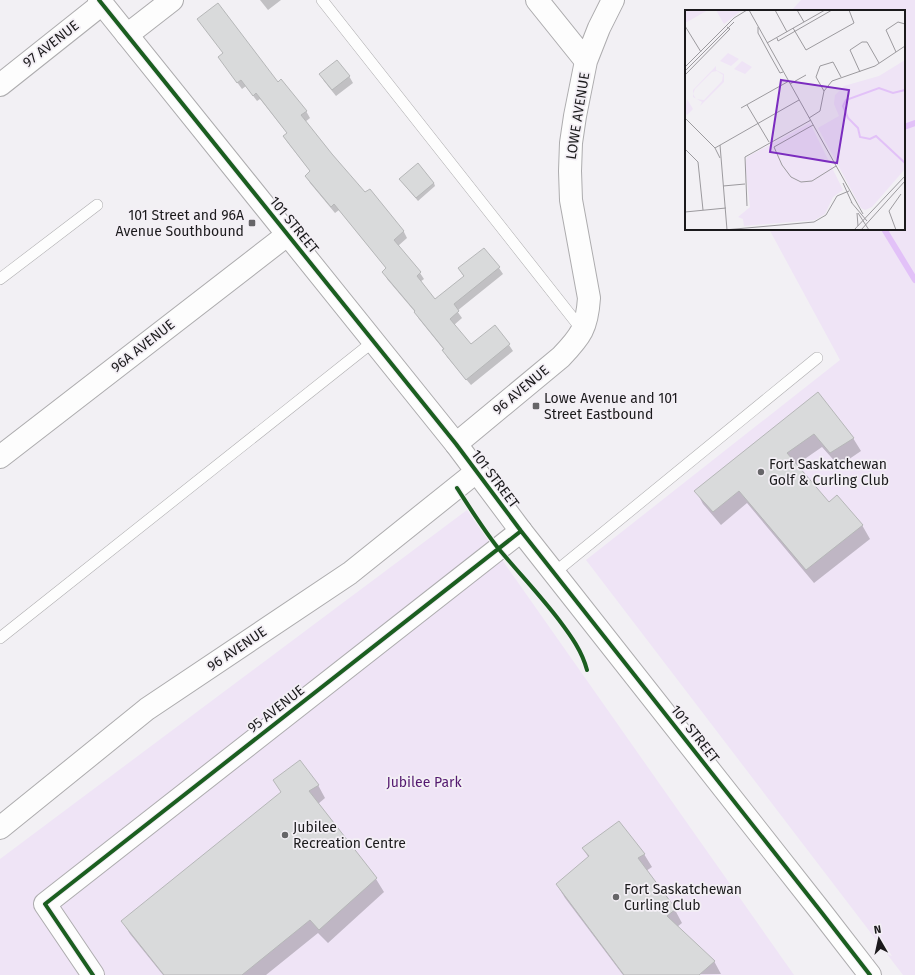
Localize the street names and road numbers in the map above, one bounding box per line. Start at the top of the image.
street label: 97 AVENUE [20,17,82,71]
street label: LOWE AVENUE [563,71,593,161]
street label: 101 STREET [266,193,323,258]
street label: 96A AVENUE [108,316,178,376]
street label: 96 AVENUE [490,362,552,418]
street label: 101 STREET [468,447,523,512]
street label: 96 AVENUE [204,623,270,675]
street label: 95 AVENUE [244,682,308,736]
street label: 101 STREET [667,702,723,767]

